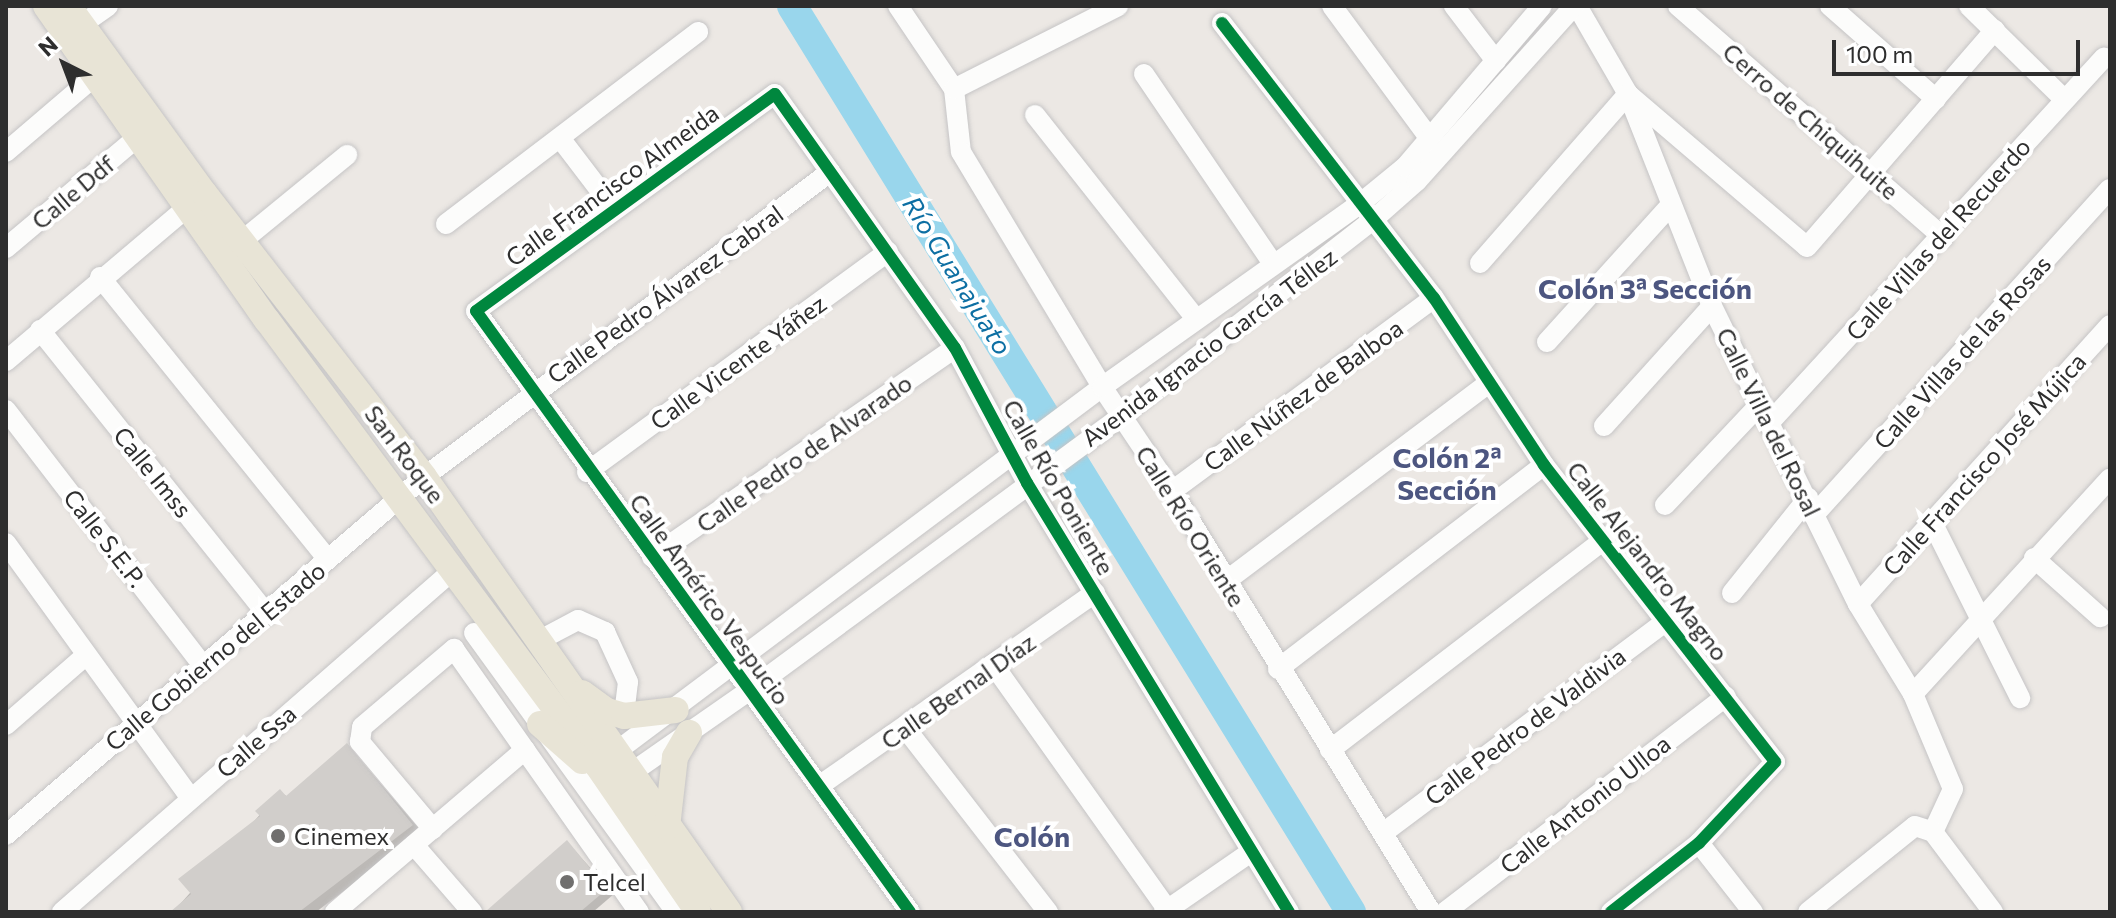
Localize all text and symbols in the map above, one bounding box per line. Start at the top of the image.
north arrow [24,24,104,104]
scale bar [1836,24,2084,74]
text: N [32,30,63,61]
street label: Cerro de Chiquihuite [1717,37,1905,205]
text: 100 m [1846,39,1913,68]
street label: Calle Francisco Almeida [500,98,724,272]
street label: Calle Villas del Recuerdo [1840,132,2036,346]
street label: Calle Ddf [26,149,120,235]
water label: Río Guanajuato [897,190,1019,360]
street label: Calle Pedro Álvarez Cabral [541,199,789,389]
street label: Avenida Ignacio García Téllez [1076,242,1342,452]
street label: Calle Villas de las Rosas [1868,249,2056,455]
district label: Colón 3ª Sección [1538,271,1752,305]
street label: Calle Vicente Yáñez [644,289,832,435]
street label: Calle Núñez de Balboa [1198,313,1408,477]
street label: Calle Villa del Rosal [1711,323,1827,521]
street label: Calle Francisco José Mújica [1876,347,2092,581]
street label: Calle Pedro de Alvarado [691,368,917,538]
street label: Calle Río Poniente [997,394,1121,580]
street label: San Roque [359,400,451,508]
street label: Calle Imss [108,421,198,523]
street label: Calle Río Oriente [1130,440,1252,612]
district label: Colón 2ª Sección [1392,440,1502,506]
street label: Calle Alejandro Magno [1561,456,1735,666]
street label: Calle S.E.P. [58,483,152,593]
street label: Calle Américo Vespucio [624,488,796,710]
street label: Calle Gobierno del Estado [99,555,331,757]
street label: Calle Bernal Díaz [875,627,1041,755]
street label: Calle Pedro de Valdivia [1419,641,1631,811]
street label: Calle Ssa [210,699,302,783]
street label: Calle Antonio Ulloa [1494,729,1676,879]
district label: Colón [994,819,1070,853]
place label: Cinemex [294,822,389,850]
marker: Cinemex [269,827,287,845]
place label: Telcel [583,868,646,896]
marker: Telcel [558,873,576,891]

